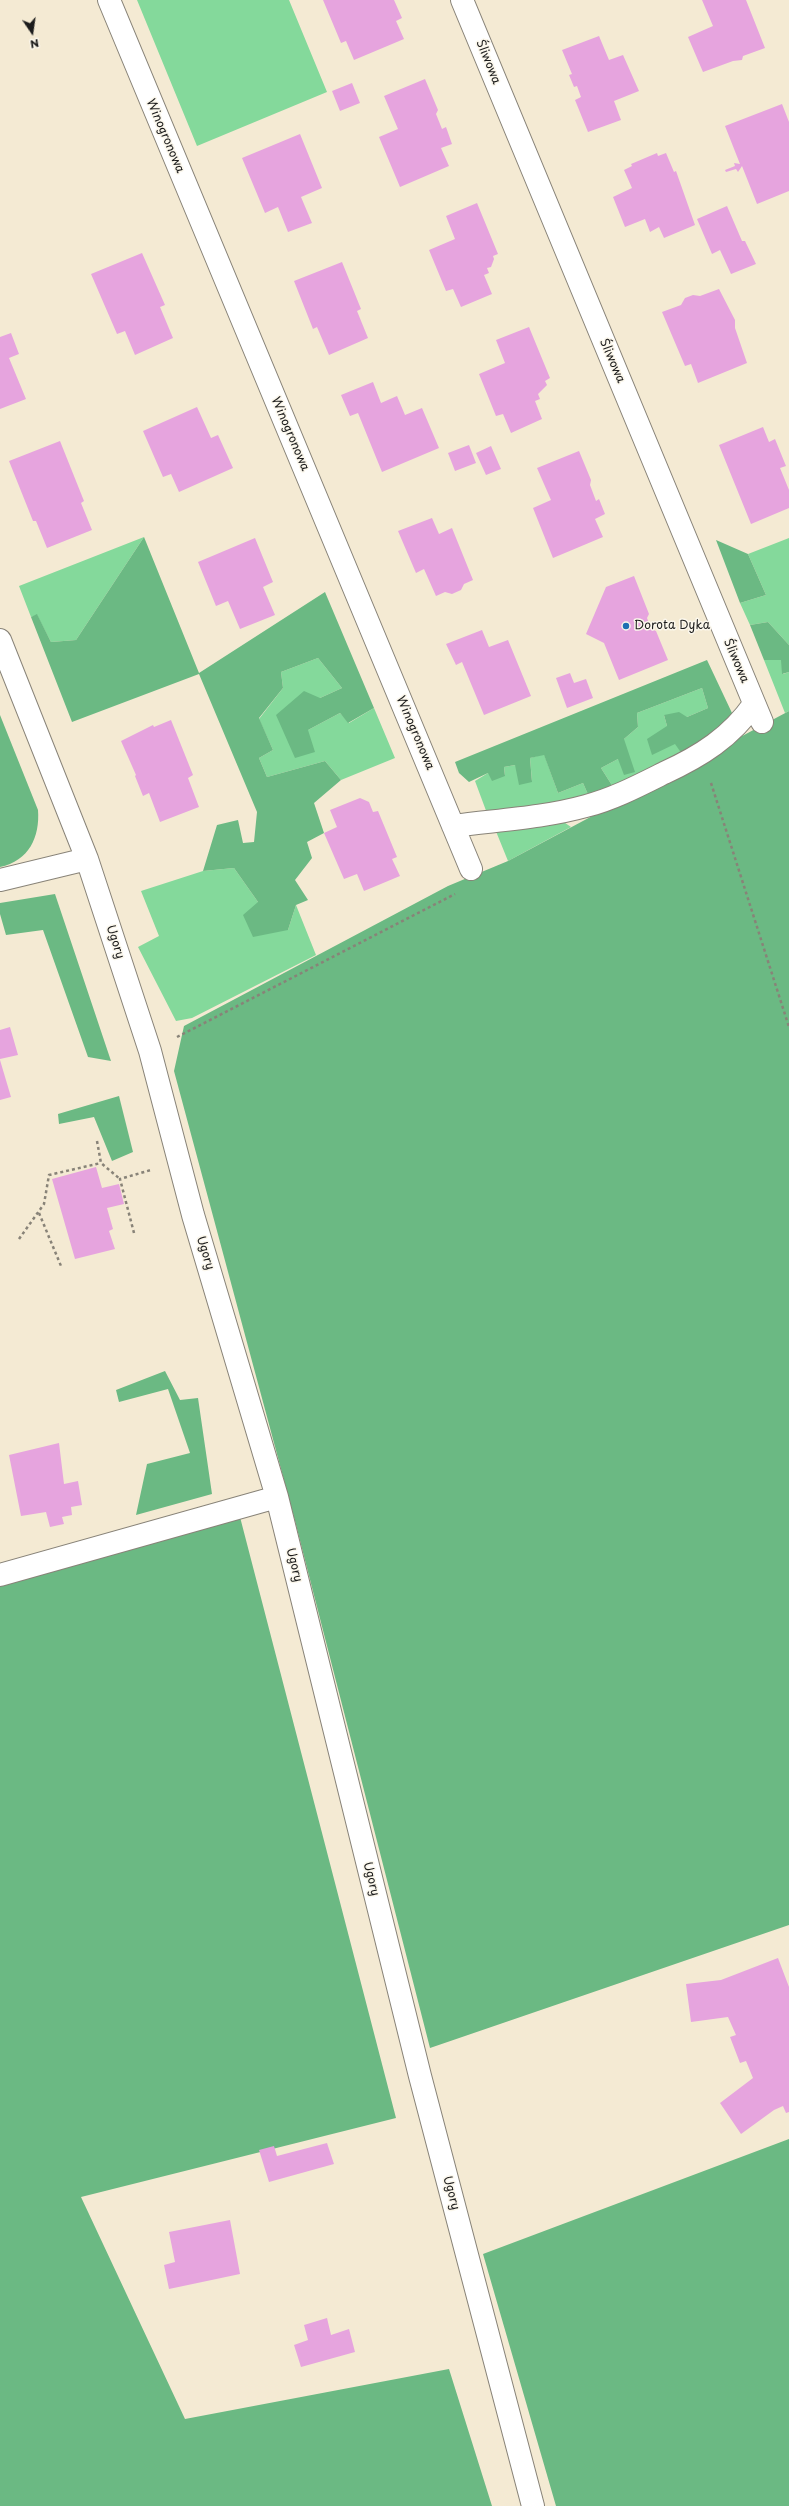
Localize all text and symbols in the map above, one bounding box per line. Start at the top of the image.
north arrow [12,12,52,52]
text: N [29,35,41,53]
street label: Śliwowa [473,38,503,86]
street label: Winogronowa [143,97,187,175]
street label: Śliwowa [596,337,628,385]
street label: Winogronowa [268,395,312,473]
place label: Dorota Dyka [634,619,710,633]
marker: Dorota Dyka [621,621,631,631]
street label: Śliwowa [720,637,752,685]
street label: Winogronowa [393,694,437,772]
street label: Ugory [103,923,127,961]
street label: Ugory [193,1234,217,1272]
street label: Ugory [283,1547,305,1583]
street label: Ugory [360,1861,382,1897]
street label: Ugory [440,2174,462,2212]

